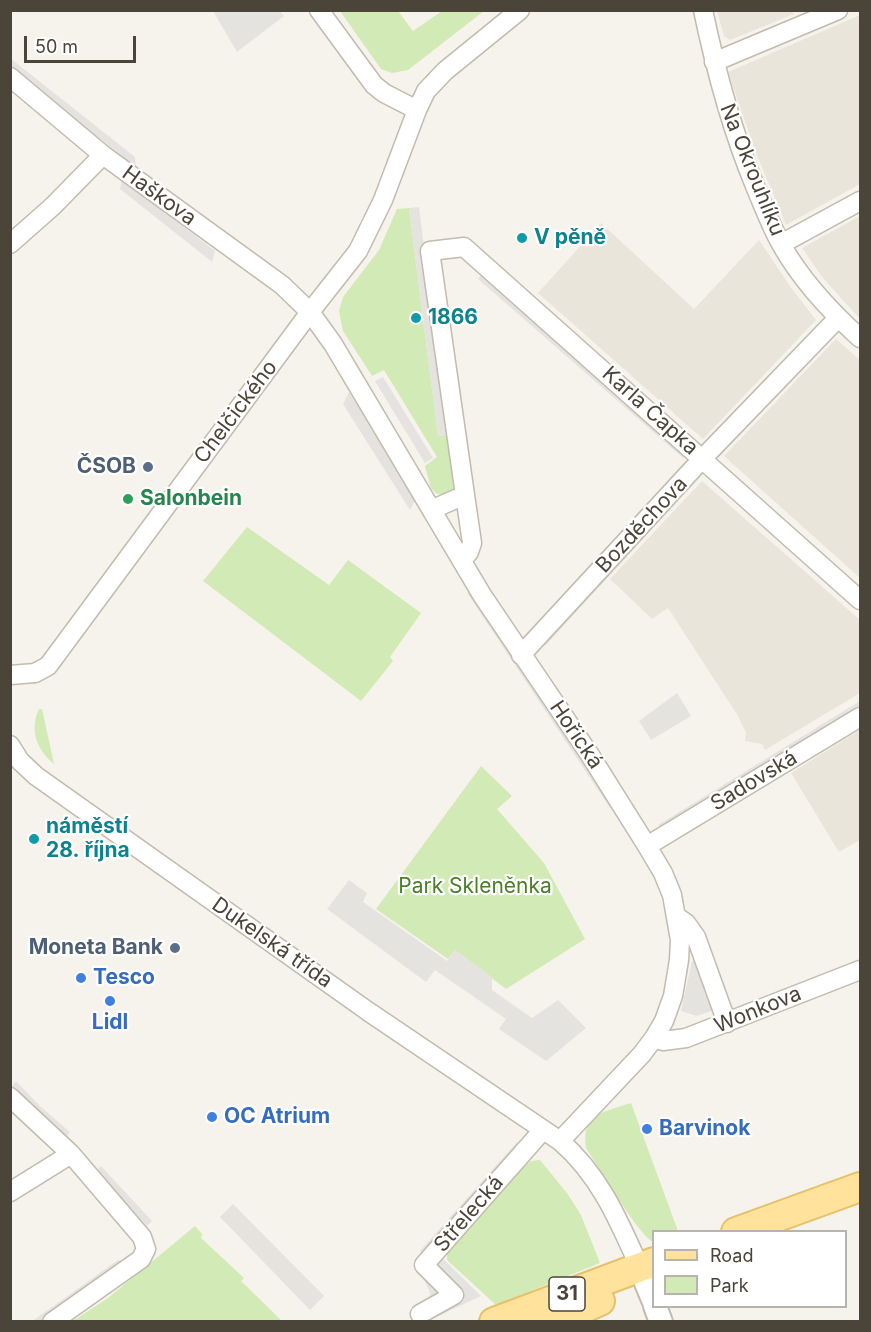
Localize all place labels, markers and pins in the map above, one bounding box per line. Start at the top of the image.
place label: V pěně [534,225,606,251]
marker: V pěně [515,231,529,245]
place label: 1866 [428,305,478,331]
marker: 1866 [409,311,423,325]
place label: ČSOB [77,454,136,480]
marker: ČSOB [141,460,155,474]
place label: Salonbein [140,486,242,512]
marker: Salonbein [121,492,135,506]
place label: náměstí 28. října [46,814,130,864]
marker: náměstí 28. října [27,832,41,846]
place label: Moneta Bank [29,935,163,961]
marker: Moneta Bank [168,941,182,955]
place label: Tesco [93,965,155,991]
marker: Tesco [74,971,88,985]
marker: Lidl [103,994,117,1008]
place label: Lidl [92,1010,128,1036]
place label: OC Atrium [224,1104,330,1130]
marker: OC Atrium [205,1110,219,1124]
place label: Barvinok [659,1116,750,1142]
marker: Barvinok [640,1122,654,1136]

